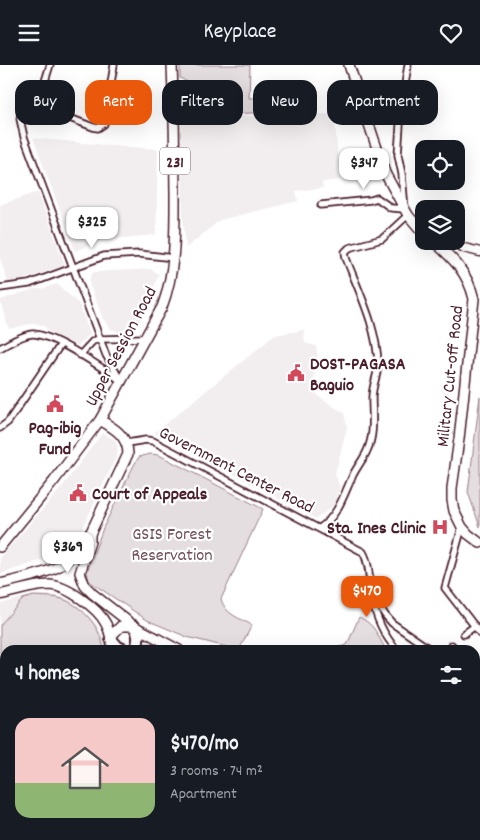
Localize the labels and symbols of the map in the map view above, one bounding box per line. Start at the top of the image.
road number: 231 [160,147,190,175]
pin: $347 [334,147,394,190]
pin: $325 [62,207,122,249]
street label: Upper Session Road [80,283,164,412]
street label: Military Cut-off Road [432,304,471,448]
place label: DOST-PAGASA Baguio [310,353,406,399]
public building icon: DOST-PAGASA Baguio [286,363,306,383]
public building icon: Pag-ibig Fund [45,394,65,414]
place label: Pag-ibig Fund [29,417,82,463]
street label: Government Center Road [154,421,318,521]
public building icon: Court of Appeals [68,483,88,503]
place label: Court of Appeals [92,483,208,508]
place label: Sta. Ines Clinic [327,517,426,542]
hospital icon: Sta. Ines Clinic [430,517,450,537]
park label: GSIS Forest Reservation [131,523,213,569]
pin: $369 [38,531,98,574]
pin: $470 [337,575,397,618]

